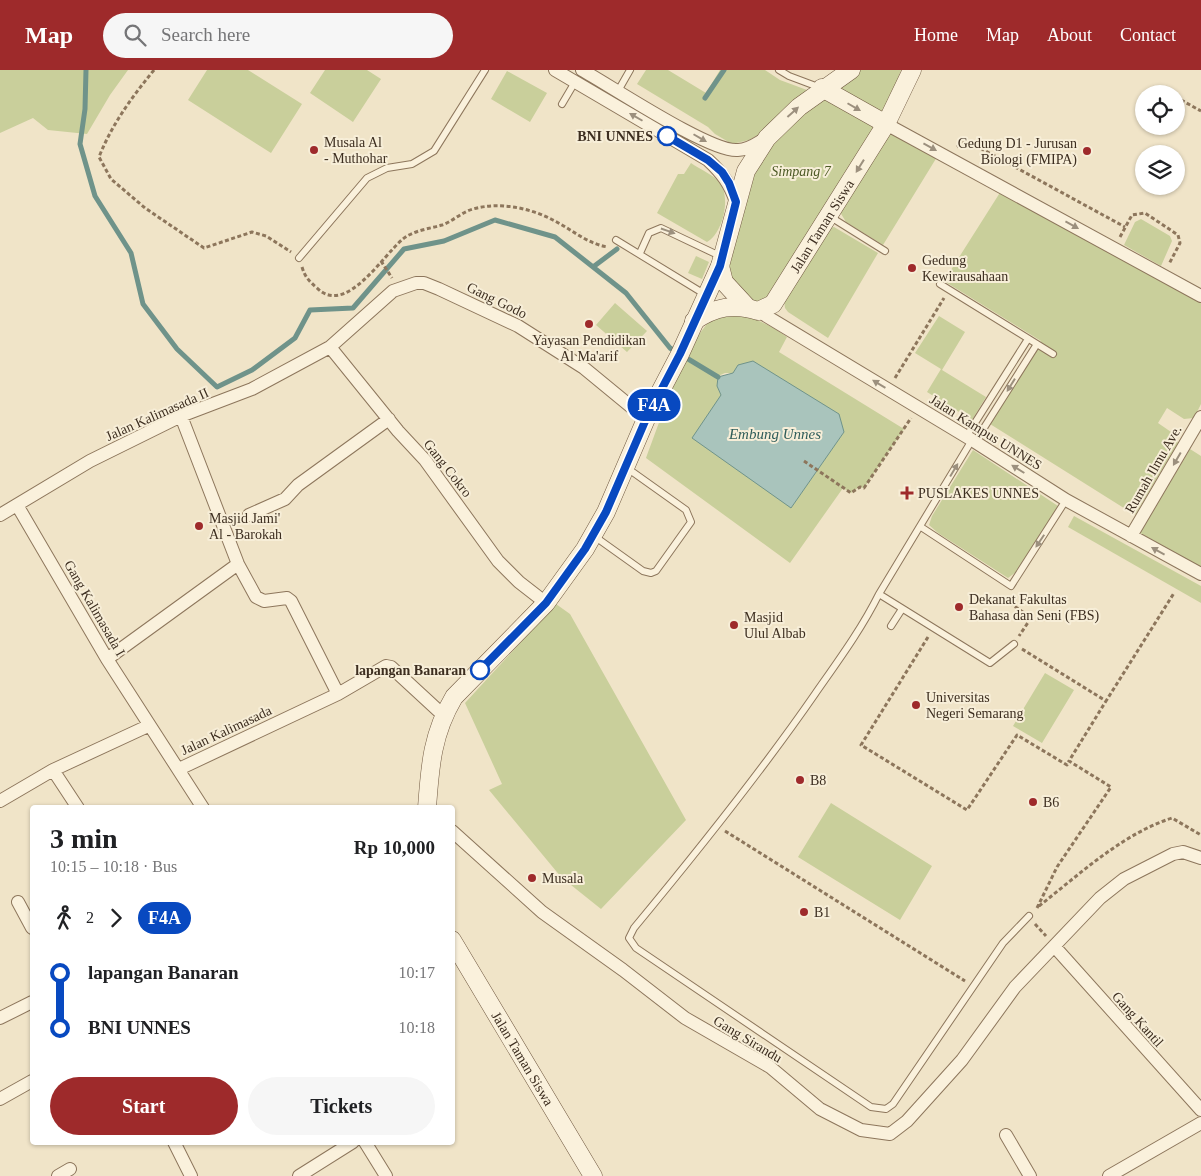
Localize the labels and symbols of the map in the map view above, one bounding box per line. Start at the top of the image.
one-way arrow [847,102,861,111]
one-way arrow [787,106,799,118]
one-way arrow [629,113,642,122]
marker: BNI UNNES [657,126,677,146]
place label: BNI UNNES [577,129,653,144]
one-way arrow [693,134,707,143]
place label: Musala Al - Muthohar [324,135,388,166]
place label: Gedung D1 - Jurusan Biologi (FMIPA) [958,136,1077,168]
one-way arrow [922,143,937,151]
marker: Musala Al - Muthohar [308,144,320,156]
marker: Gedung D1 - Jurusan Biologi (FMIPA) [1081,145,1093,157]
one-way arrow [855,159,865,172]
park label: Simpang 7 [771,164,832,179]
street label: Jalan Taman Siswa [788,176,858,276]
one-way arrow [1065,221,1079,229]
one-way arrow [661,227,676,235]
place label: Gedung Kewirausahaan [922,253,1008,284]
marker: Gedung Kewirausahaan [906,262,918,274]
street label: Gang Godo [464,279,529,321]
marker: Yayasan Pendidikan Al Ma'arif [583,318,595,330]
place label: Yayasan Pendidikan Al Ma'arif [532,333,646,364]
one-way arrow [1006,378,1015,392]
one-way arrow [873,380,886,389]
street label: Jalan Kalimasada II [103,385,211,444]
line badge: F4A [625,389,683,421]
street label: Jalan Kampus UNNES [927,392,1044,473]
street label: Rumah Ilmu Ave. [1122,423,1185,516]
water label: Embung Unnes [728,426,821,442]
street label: Gang Cokro [421,437,475,500]
one-way arrow [1172,452,1181,465]
one-way arrow [950,463,959,477]
one-way arrow [1011,465,1024,474]
marker: PUSLAKES UNNES [900,486,914,500]
place label: PUSLAKES UNNES [918,486,1039,501]
place label: Masjid Jami' Al - Barokah [209,511,282,542]
marker: Masjid Jami' Al - Barokah [193,520,205,532]
one-way arrow [1036,535,1045,548]
one-way arrow [1152,546,1165,555]
street label: Gang Kalimasada I [61,558,128,659]
place label: Dekanat Fakultas Bahasa dan Seni (FBS) [969,592,1100,624]
marker: Dekanat Fakultas Bahasa dan Seni (FBS) [953,601,965,613]
place label: Masjid Ulul Albab [744,610,806,641]
marker: Masjid Ulul Albab [728,619,740,631]
marker: lapangan Banaran [470,660,490,680]
place label: lapangan Banaran [355,663,466,678]
place label: Universitas Negeri Semarang [926,690,1024,721]
marker: Universitas Negeri Semarang [910,699,922,711]
street label: Jalan Kalimasada [178,703,275,758]
place label: B8 [810,773,826,788]
marker: B8 [794,774,806,786]
place label: B6 [1043,795,1059,810]
marker: B6 [1027,796,1039,808]
place label: Musala [542,871,584,886]
marker: Musala [526,872,538,884]
place label: B1 [814,905,830,920]
marker: B1 [798,906,810,918]
street label: Gang Kantil [1109,989,1166,1050]
street label: Jalan Taman Siswa [488,1009,557,1109]
street label: Gang Sirandu [711,1013,785,1066]

